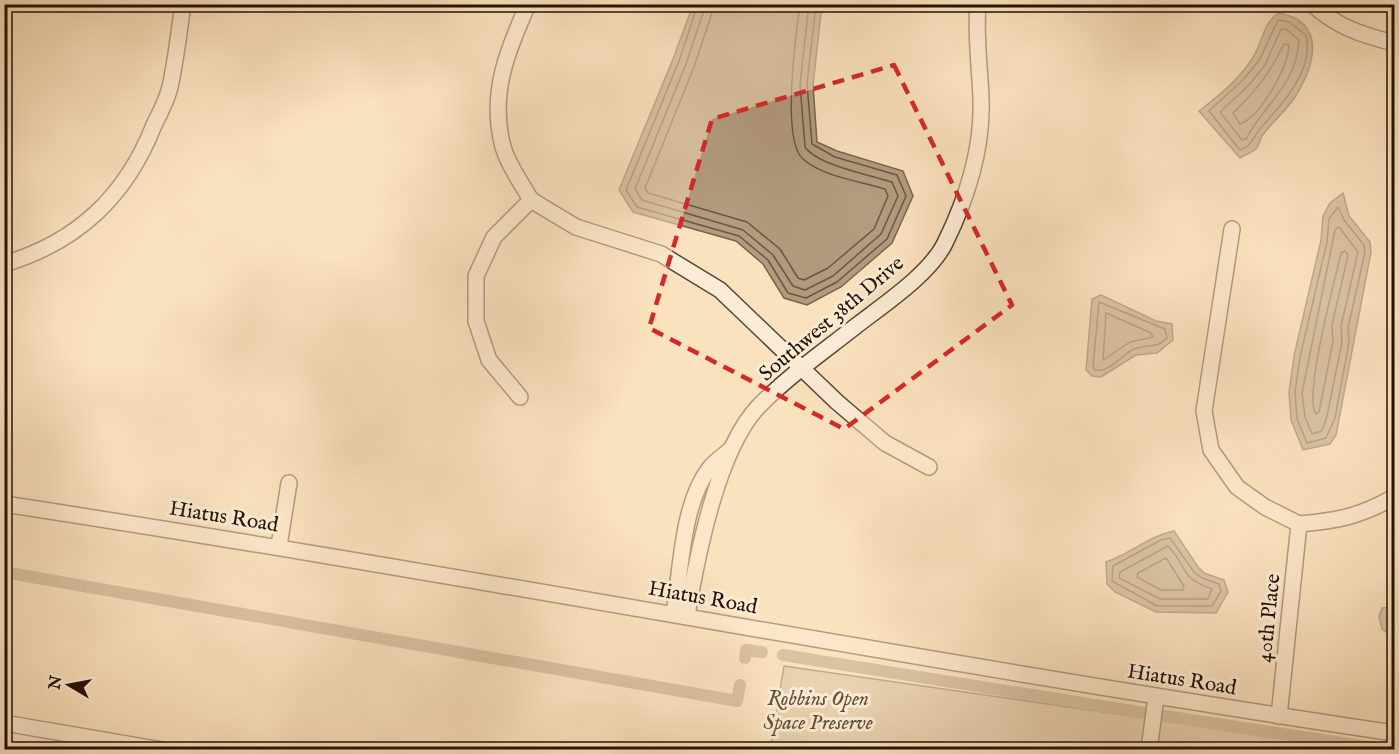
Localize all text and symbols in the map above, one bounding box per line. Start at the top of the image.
street label: Southwest 38th Drive [754,250,910,388]
street label: Hiatus Road [167,496,281,540]
street label: 40th Place [1251,572,1288,664]
street label: Hiatus Road [646,576,760,621]
north arrow [39,655,99,715]
street label: Hiatus Road [1125,659,1239,703]
text: N [45,674,67,692]
park label: Robbins Open Space Preserve [763,686,873,737]

